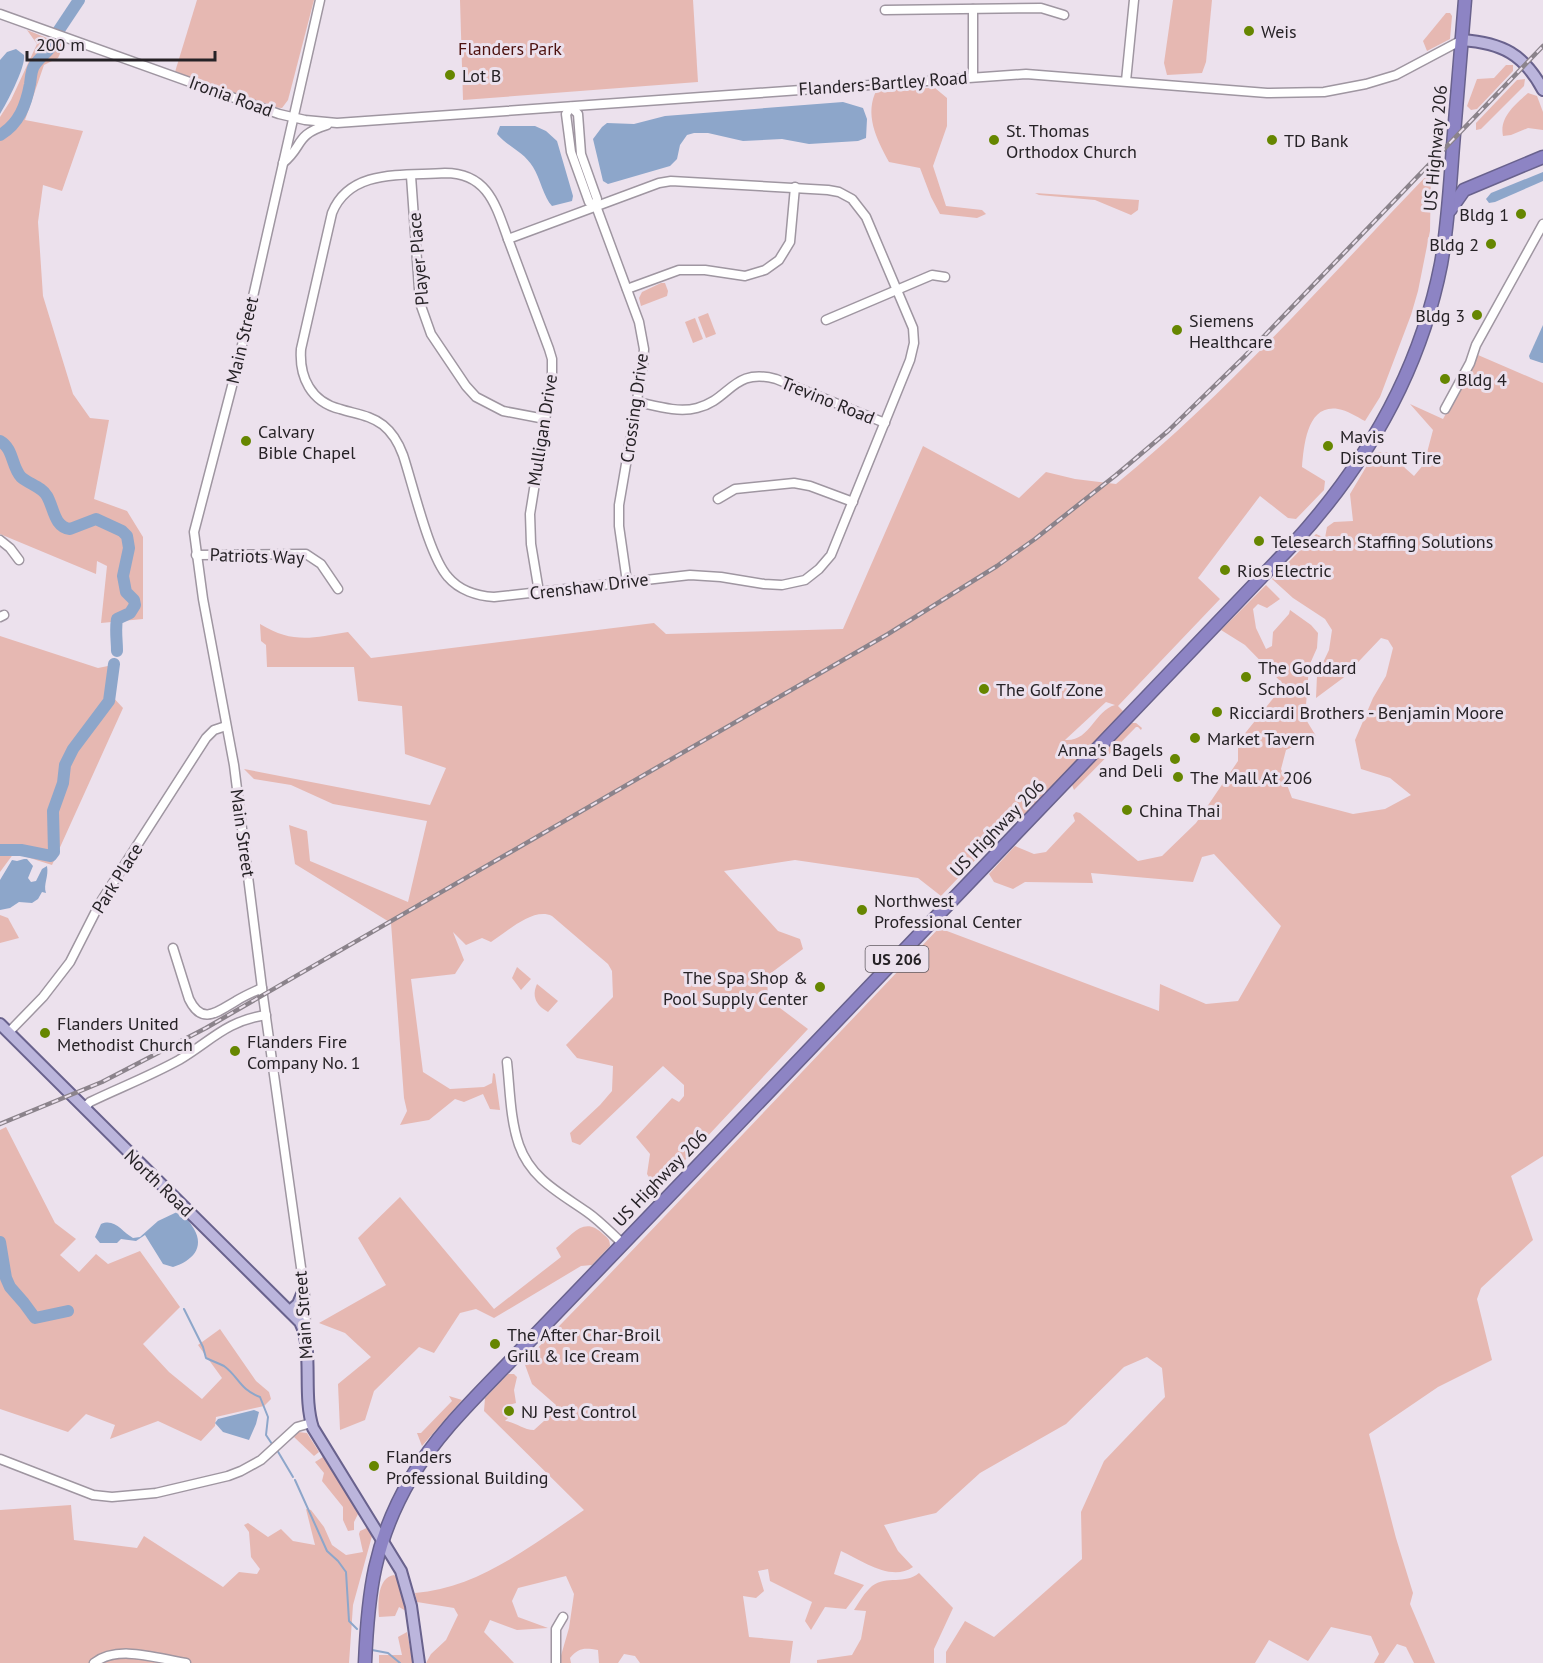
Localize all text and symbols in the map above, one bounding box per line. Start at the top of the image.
place label: Weis [1261,20,1297,43]
scale bar [27,24,214,62]
marker: Weis [1242,24,1256,38]
text: 200 m [36,33,85,56]
park label: Flanders Park [458,37,562,60]
place label: Lot B [462,64,501,87]
street label: Flanders-Bartley Road [798,66,968,100]
marker: Lot B [443,68,457,82]
street label: Ironia Road [186,70,276,122]
street label: US Highway 206 [1418,84,1452,212]
place label: St. Thomas Orthodox Church [1006,119,1137,163]
place label: TD Bank [1284,129,1349,152]
marker: St. Thomas Orthodox Church [987,133,1001,147]
marker: TD Bank [1265,133,1279,147]
place label: Bldg 1 [1459,203,1509,226]
marker: Bldg 1 [1514,207,1528,221]
street label: Player Place [402,211,434,307]
place label: Bldg 2 [1429,233,1479,256]
marker: Bldg 2 [1484,237,1498,251]
street label: Main Street [221,294,263,386]
place label: Bldg 3 [1415,304,1465,327]
marker: Bldg 3 [1470,308,1484,322]
place label: Siemens Healthcare [1189,309,1273,353]
marker: Siemens Healthcare [1170,323,1184,337]
street label: Crossing Drive [615,352,653,464]
place label: Bldg 4 [1457,368,1507,391]
street label: Trevino Road [778,371,878,429]
street label: Mulligan Drive [522,372,562,488]
marker: Bldg 4 [1438,372,1452,386]
place label: Calvary Bible Chapel [258,420,356,464]
place label: Mavis Discount Tire [1340,425,1442,469]
marker: Calvary Bible Chapel [239,434,253,448]
marker: Mavis Discount Tire [1321,439,1335,453]
place label: Telesearch Staffing Solutions [1271,530,1493,553]
marker: Telesearch Staffing Solutions [1252,534,1266,548]
street label: Patriots Way [209,543,305,569]
place label: Rios Electric [1237,559,1332,582]
marker: Rios Electric [1218,563,1232,577]
street label: Crenshaw Drive [528,567,650,605]
place label: The Goddard School [1258,656,1357,700]
marker: The Goddard School [1239,670,1253,684]
place label: The Golf Zone [996,678,1103,701]
marker: The Golf Zone [977,682,991,696]
place label: Ricciardi Brothers - Benjamin Moore [1229,701,1504,724]
marker: Ricciardi Brothers - Benjamin Moore [1210,705,1224,719]
place label: Market Tavern [1207,727,1315,750]
marker: Market Tavern [1188,731,1202,745]
place label: Anna's Bagels and Deli [1058,738,1163,782]
marker: Anna's Bagels and Deli [1168,752,1182,766]
place label: The Mall At 206 [1190,766,1312,789]
marker: The Mall At 206 [1171,770,1185,784]
street label: US Highway 206 [945,774,1049,882]
street label: Main Street [225,788,261,878]
place label: China Thai [1139,799,1221,822]
marker: China Thai [1120,803,1134,817]
street label: Park Place [86,839,148,917]
place label: Northwest Professional Center [874,889,1022,933]
marker: Northwest Professional Center [855,903,869,917]
road number: US 206 [866,946,928,972]
place label: The Spa Shop & Pool Supply Center [663,966,808,1010]
marker: The Spa Shop & Pool Supply Center [813,980,827,994]
place label: Flanders United Methodist Church [57,1012,193,1056]
marker: Flanders United Methodist Church [38,1026,52,1040]
place label: Flanders Fire Company No. 1 [247,1030,361,1074]
marker: Flanders Fire Company No. 1 [228,1044,242,1058]
street label: US Highway 206 [608,1124,712,1232]
street label: North Road [120,1144,198,1222]
street label: Main Street [288,1270,318,1360]
place label: The After Char-Broil Grill & Ice Cream [507,1323,661,1367]
marker: The After Char-Broil Grill & Ice Cream [488,1337,502,1351]
place label: NJ Pest Control [521,1400,637,1423]
marker: NJ Pest Control [502,1404,516,1418]
place label: Flanders Professional Building [386,1445,548,1489]
marker: Flanders Professional Building [367,1459,381,1473]

